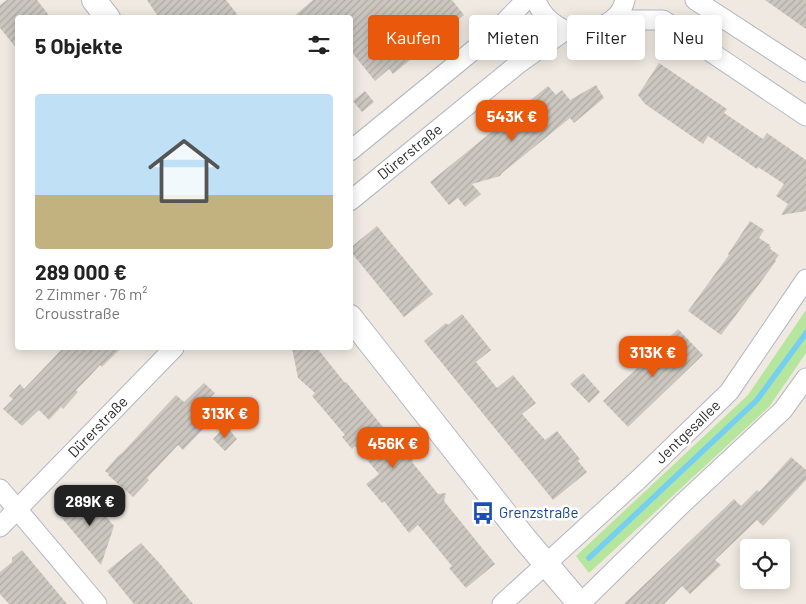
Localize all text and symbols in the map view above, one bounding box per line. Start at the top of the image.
chip: Kaufen [368,15,459,60]
chip: Mieten [469,15,557,60]
chip: Filter [567,15,645,60]
chip: Neu [655,15,722,60]
icon: filters [305,31,333,59]
text: 5 Objekte [35,33,123,58]
pin: 543K € [471,100,553,142]
text: 543K € [487,106,537,125]
street label: Dürerstraße [373,120,445,183]
icon: home [139,126,229,216]
text: 289 000 € [35,259,127,284]
text: 2 Zimmer · 76 m² [35,284,148,303]
text: Crousstraße [35,303,120,322]
pin: 313K € [612,336,694,378]
text: 313K € [630,342,676,361]
street label: Dürerstraße [64,392,131,461]
pin: 313K € [184,396,266,439]
street label: Jentgesallee [651,396,724,467]
text: 313K € [202,403,248,422]
pin: 456K € [352,426,434,469]
text: 456K € [368,433,418,452]
pin: 289K € [49,484,131,527]
text: 289K € [65,491,115,510]
bus stop icon: Grenzstraße [470,500,496,526]
place label: Grenzstraße [499,503,578,521]
map controls [740,539,790,589]
button: locate [740,539,790,589]

